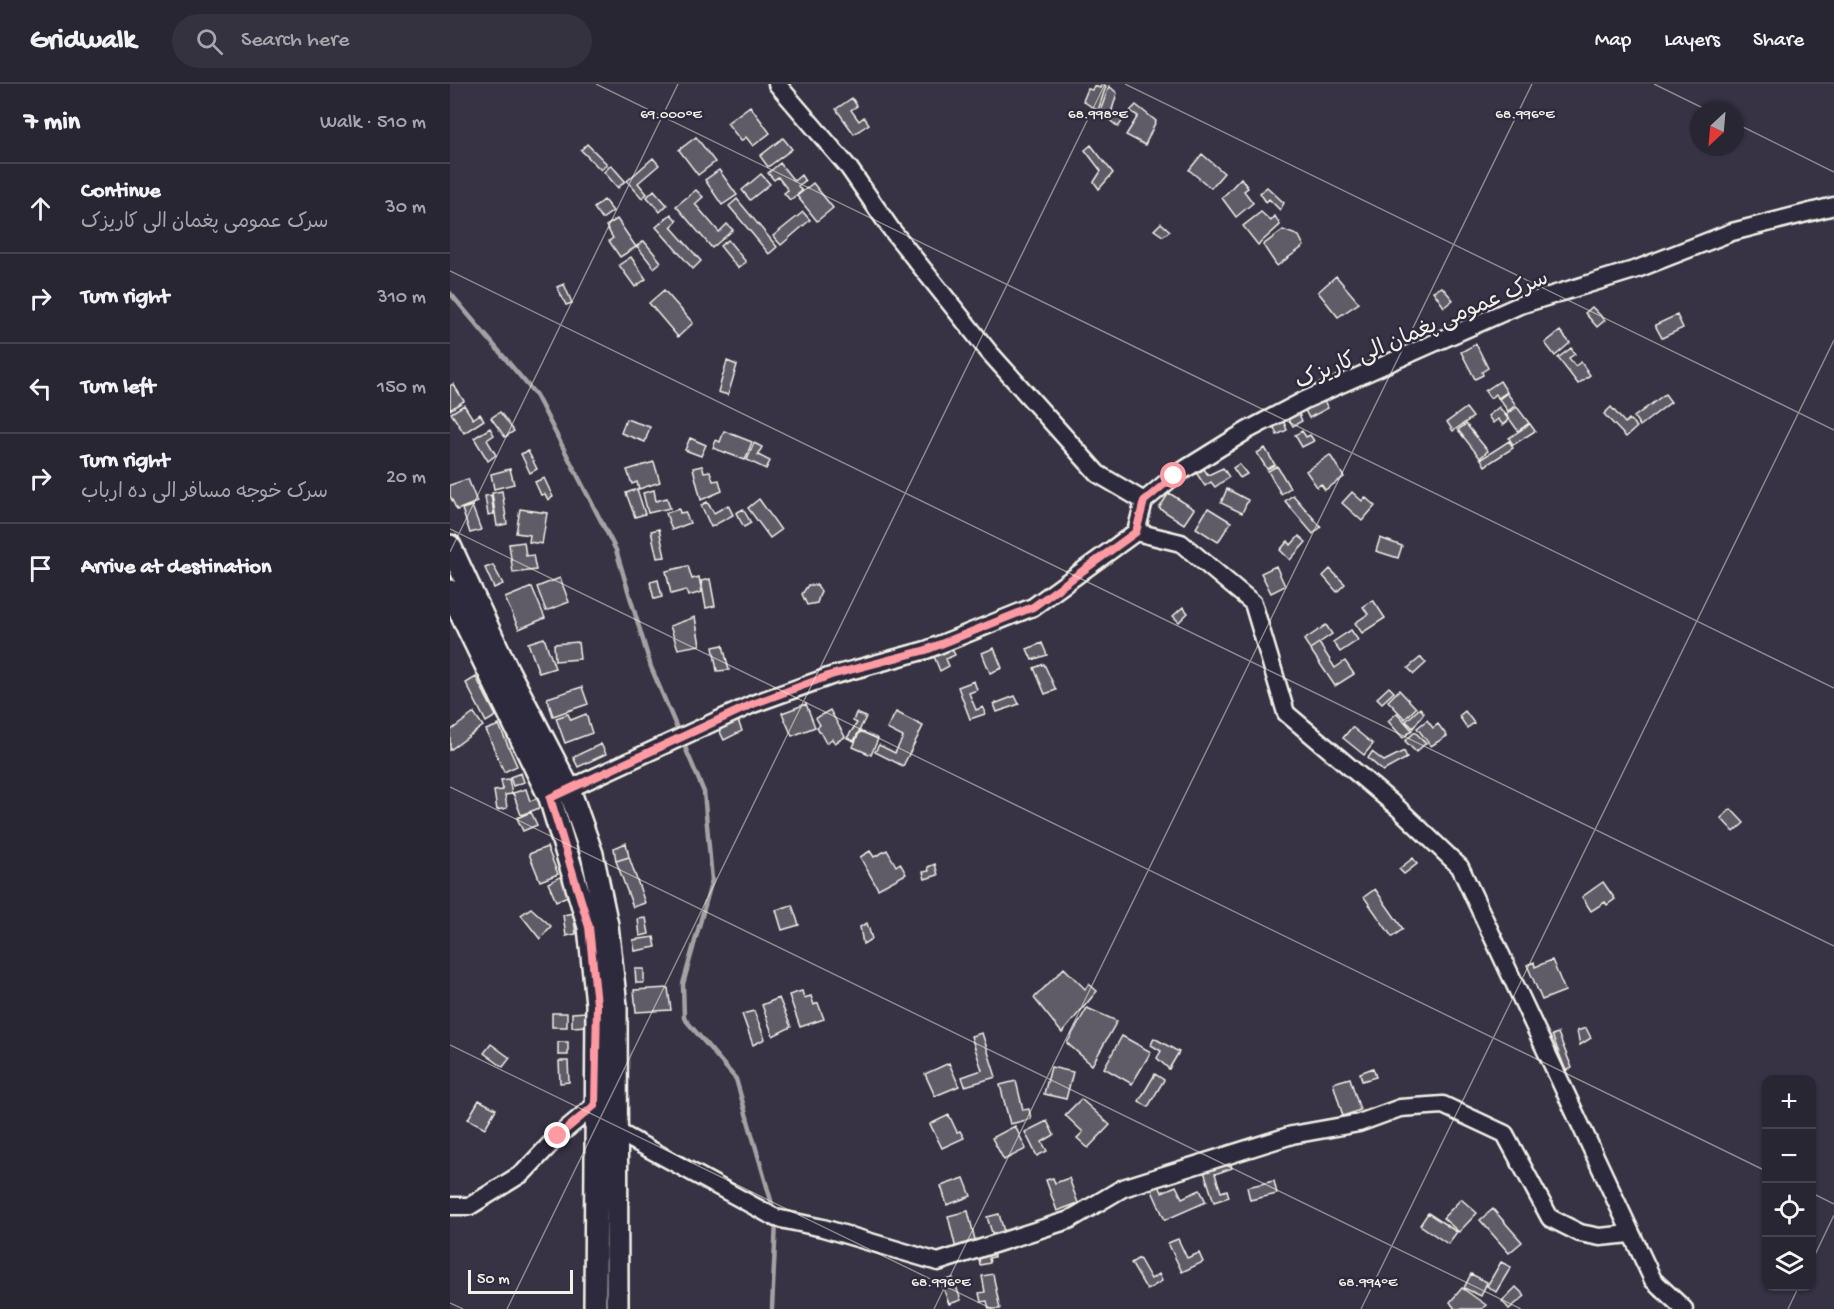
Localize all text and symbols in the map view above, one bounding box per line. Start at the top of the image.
search box [172,14,592,68]
text: Gridwalk [30,25,136,58]
icon: search [193,25,226,58]
text: Search here [241,28,349,54]
text: Map [1595,29,1631,54]
text: Layers [1664,29,1720,54]
text: Share [1753,29,1804,54]
north arrow [1690,102,1744,156]
text: 69.000°E [640,106,702,124]
text: 68.998°E [1068,106,1129,124]
text: 68.996°E [1495,106,1555,124]
text: 7 min [24,108,80,139]
text: Walk · 510 m [320,112,426,135]
text: Continue [81,179,161,205]
icon: ahead [24,192,57,225]
text: 30 m [385,197,426,220]
text: سرک عمومی پغمان الی کاریزک [81,212,328,235]
street label: سرک عمومی پغمان الی کاریزک [1292,267,1553,397]
icon: right [24,282,57,315]
text: Turn right [81,285,169,311]
text: 310 m [377,287,426,310]
icon: left [24,372,57,405]
text: Turn left [81,375,155,401]
text: 150 m [377,377,426,400]
text: Turn right [81,449,169,475]
icon: right [24,462,57,495]
route start [1160,462,1186,488]
text: 20 m [386,467,426,490]
text: سرک خوجه مسافر الی ده ارباب [81,482,328,505]
icon: arrive [24,552,57,585]
text: Arrive at destination [81,555,271,581]
map controls [1762,1075,1816,1291]
button: + [1762,1075,1816,1129]
route end [544,1122,570,1148]
button: − [1762,1129,1816,1183]
button: locate [1762,1183,1816,1237]
button: layers [1762,1237,1816,1291]
scale bar [468,1267,573,1294]
text: 50 m [477,1271,510,1290]
text: 68.996°E [911,1274,971,1292]
text: 68.994°E [1339,1274,1398,1292]

